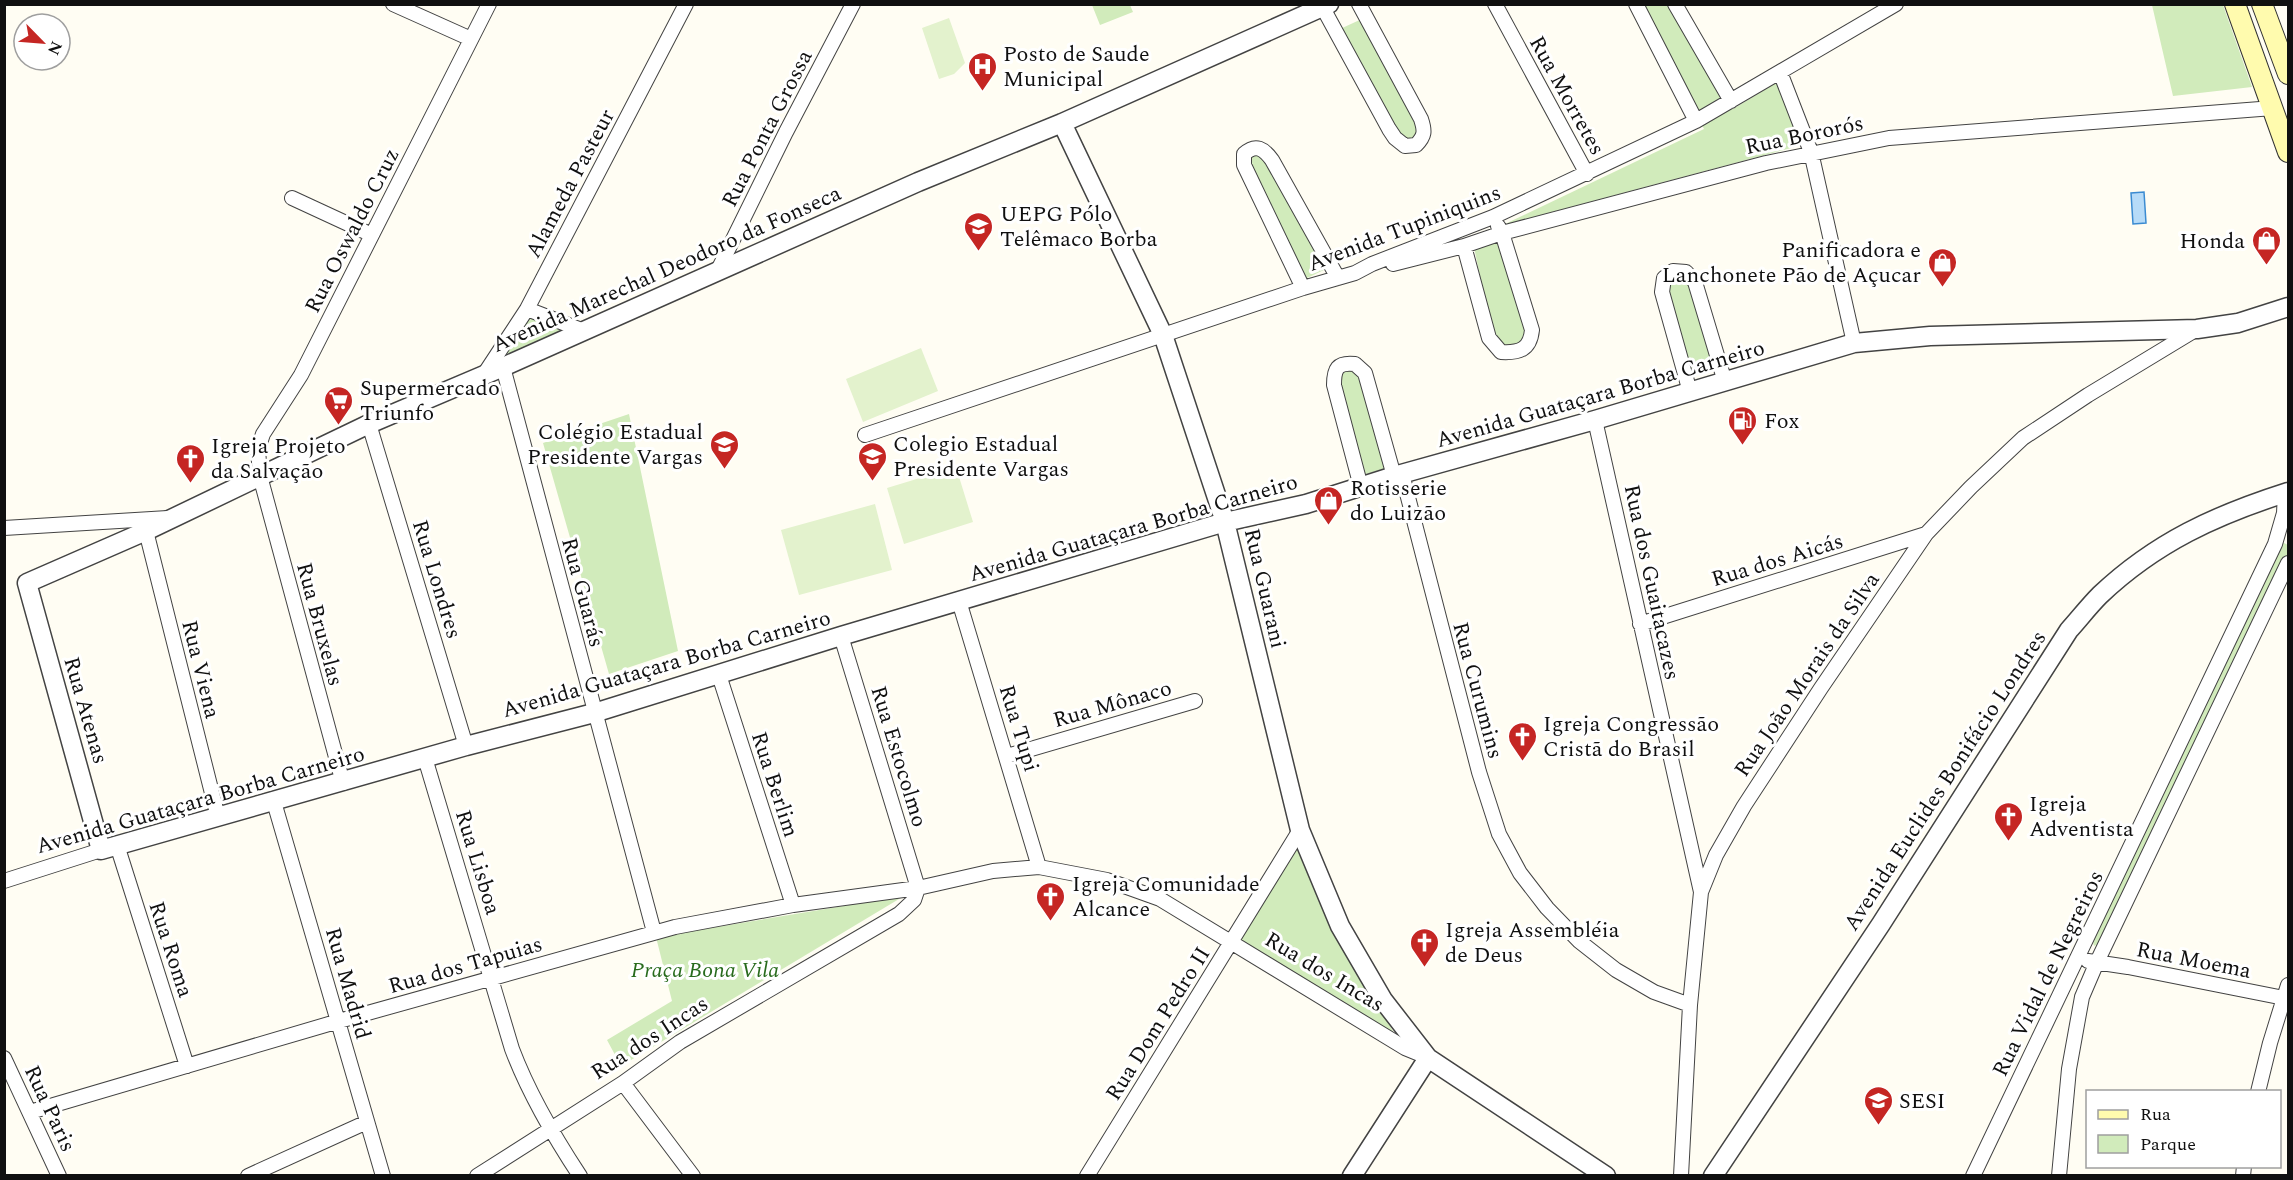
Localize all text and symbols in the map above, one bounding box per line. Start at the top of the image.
north arrow [12,12,72,72]
street label: Rua Morretes [1520,30,1613,162]
text: N [41,37,68,59]
place label: Posto de Saude Municipal [1003,38,1150,96]
street label: Rua Ponta Grossa [713,44,821,213]
hospital icon: Posto de Saude Municipal [966,50,998,92]
street label: Alameda Pasteur [517,103,624,264]
street label: Rua Bororós [1742,107,1867,164]
street label: Rua Oswaldo Cruz [296,142,408,319]
street label: Avenida Tupiniquins [1303,176,1506,280]
street label: Avenida Marechal Deodoro da Fonseca [487,177,847,362]
place label: UEPG Pólo Telêmaco Borba [1000,198,1158,256]
school or university icon: UEPG Pólo Telêmaco Borba [963,210,995,252]
shop icon: Honda [2250,224,2282,266]
place label: Honda [2179,225,2245,258]
place label: Panificadora e Lanchonete Pão de Açucar [1662,234,1921,292]
shop icon: Panificadora e Lanchonete Pão de Açucar [1926,246,1958,288]
street label: Avenida Guataçara Borba Carneiro [1432,332,1769,457]
place label: Supermercado Triunfo [360,372,500,430]
supermarket icon: Supermercado Triunfo [323,384,355,426]
fuel station icon: Fox [1727,404,1759,446]
place label: Fox [1764,405,1800,438]
place label: Colégio Estadual Presidente Vargas [527,416,703,474]
school or university icon: Colégio Estadual Presidente Vargas [708,428,740,470]
place label: Colegio Estadual Presidente Vargas [893,428,1069,486]
place label: Igreja Projeto da Salvação [211,430,346,488]
school or university icon: Colegio Estadual Presidente Vargas [856,440,888,482]
church icon: Igreja Projeto da Salvação [174,442,206,484]
street label: Avenida Guataçara Borba Carneiro [965,466,1302,591]
place label: Rotisserie do Luizão [1350,472,1447,530]
street label: Rua dos Guaitacazes [1615,481,1688,683]
shop icon: Rotisserie do Luizão [1313,484,1345,526]
street label: Rua Londres [403,516,470,643]
street label: Rua Guarani [1235,525,1294,652]
street label: Rua dos Aicás [1707,525,1848,596]
street label: Rua Guarás [552,534,613,651]
street label: Rua Bruxelas [287,559,352,690]
street label: Rua João Morais da Silva [1726,566,1888,784]
street label: Avenida Guataçara Borba Carneiro [498,602,835,727]
street label: Rua Viena [172,617,229,722]
street label: Rua Curumins [1443,618,1512,763]
street label: Avenida Euclides Bonifácio Londres [1835,624,2055,938]
street label: Rua Atenas [54,653,117,768]
street label: Rua Mônaco [1049,672,1176,737]
street label: Rua Tupi [990,681,1047,776]
street label: Rua Estocolmo [861,682,936,831]
place label: Igreja Congressão Cristã do Brasil [1543,708,1719,766]
church icon: Igreja Congressão Cristã do Brasil [1506,720,1538,762]
street label: Rua Berlim [742,727,807,842]
street label: Avenida Guataçara Borba Carneiro [32,738,369,863]
place label: Igreja Adventista [2029,788,2134,846]
church icon: Igreja Adventista [1992,800,2024,842]
street label: Rua Lisboa [446,806,509,919]
street label: Rua Vidal de Negreiros [1984,865,2113,1082]
place label: Igreja Comunidade Alcance [1072,868,1260,926]
church icon: Igreja Comunidade Alcance [1035,880,1067,922]
street label: Rua Roma [140,897,202,1002]
place label: Igreja Assembléia de Deus [1445,914,1620,972]
street label: Rua Madrid [316,923,379,1043]
street label: Rua dos Incas [1258,924,1390,1021]
church icon: Igreja Assembléia de Deus [1408,926,1440,968]
street label: Rua dos Tapuias [384,928,546,1003]
street label: Rua Moema [2133,933,2254,988]
street label: Rua Dom Pedro II [1098,940,1219,1107]
park label: Praça Bona Vila [631,954,779,987]
street label: Rua dos Incas [584,988,715,1089]
street label: Rua Paris [15,1060,84,1158]
school or university icon: SESI [1862,1084,1894,1126]
place label: SESI [1899,1085,1945,1118]
legend [2086,1090,2281,1168]
text: Rua [2140,1101,2171,1128]
text: Parque [2140,1131,2196,1158]

